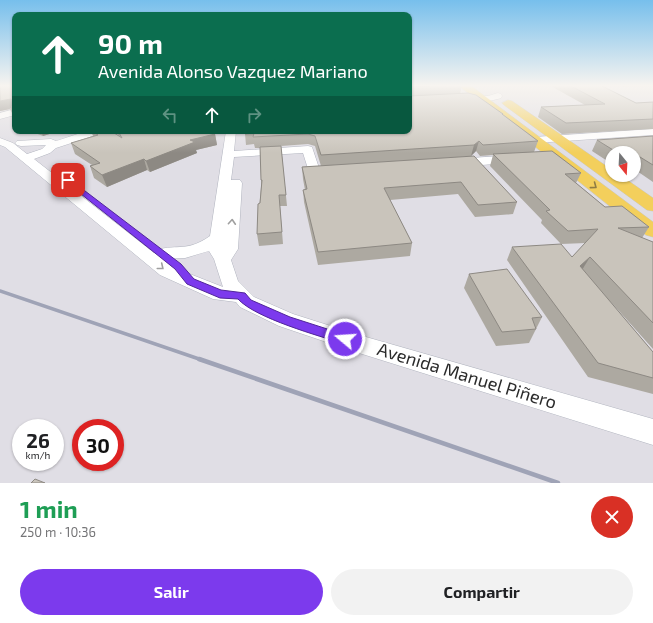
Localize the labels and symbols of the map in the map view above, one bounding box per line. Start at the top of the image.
north arrow [605,146,641,182]
pin [51,163,85,197]
one-way arrow [590,181,597,188]
one-way arrow [227,219,236,225]
one-way arrow [156,262,163,269]
position arrow [324,318,366,360]
street label: Avenida Manuel Piñero [375,337,560,413]
speed limit sign: 30 [72,419,124,471]

